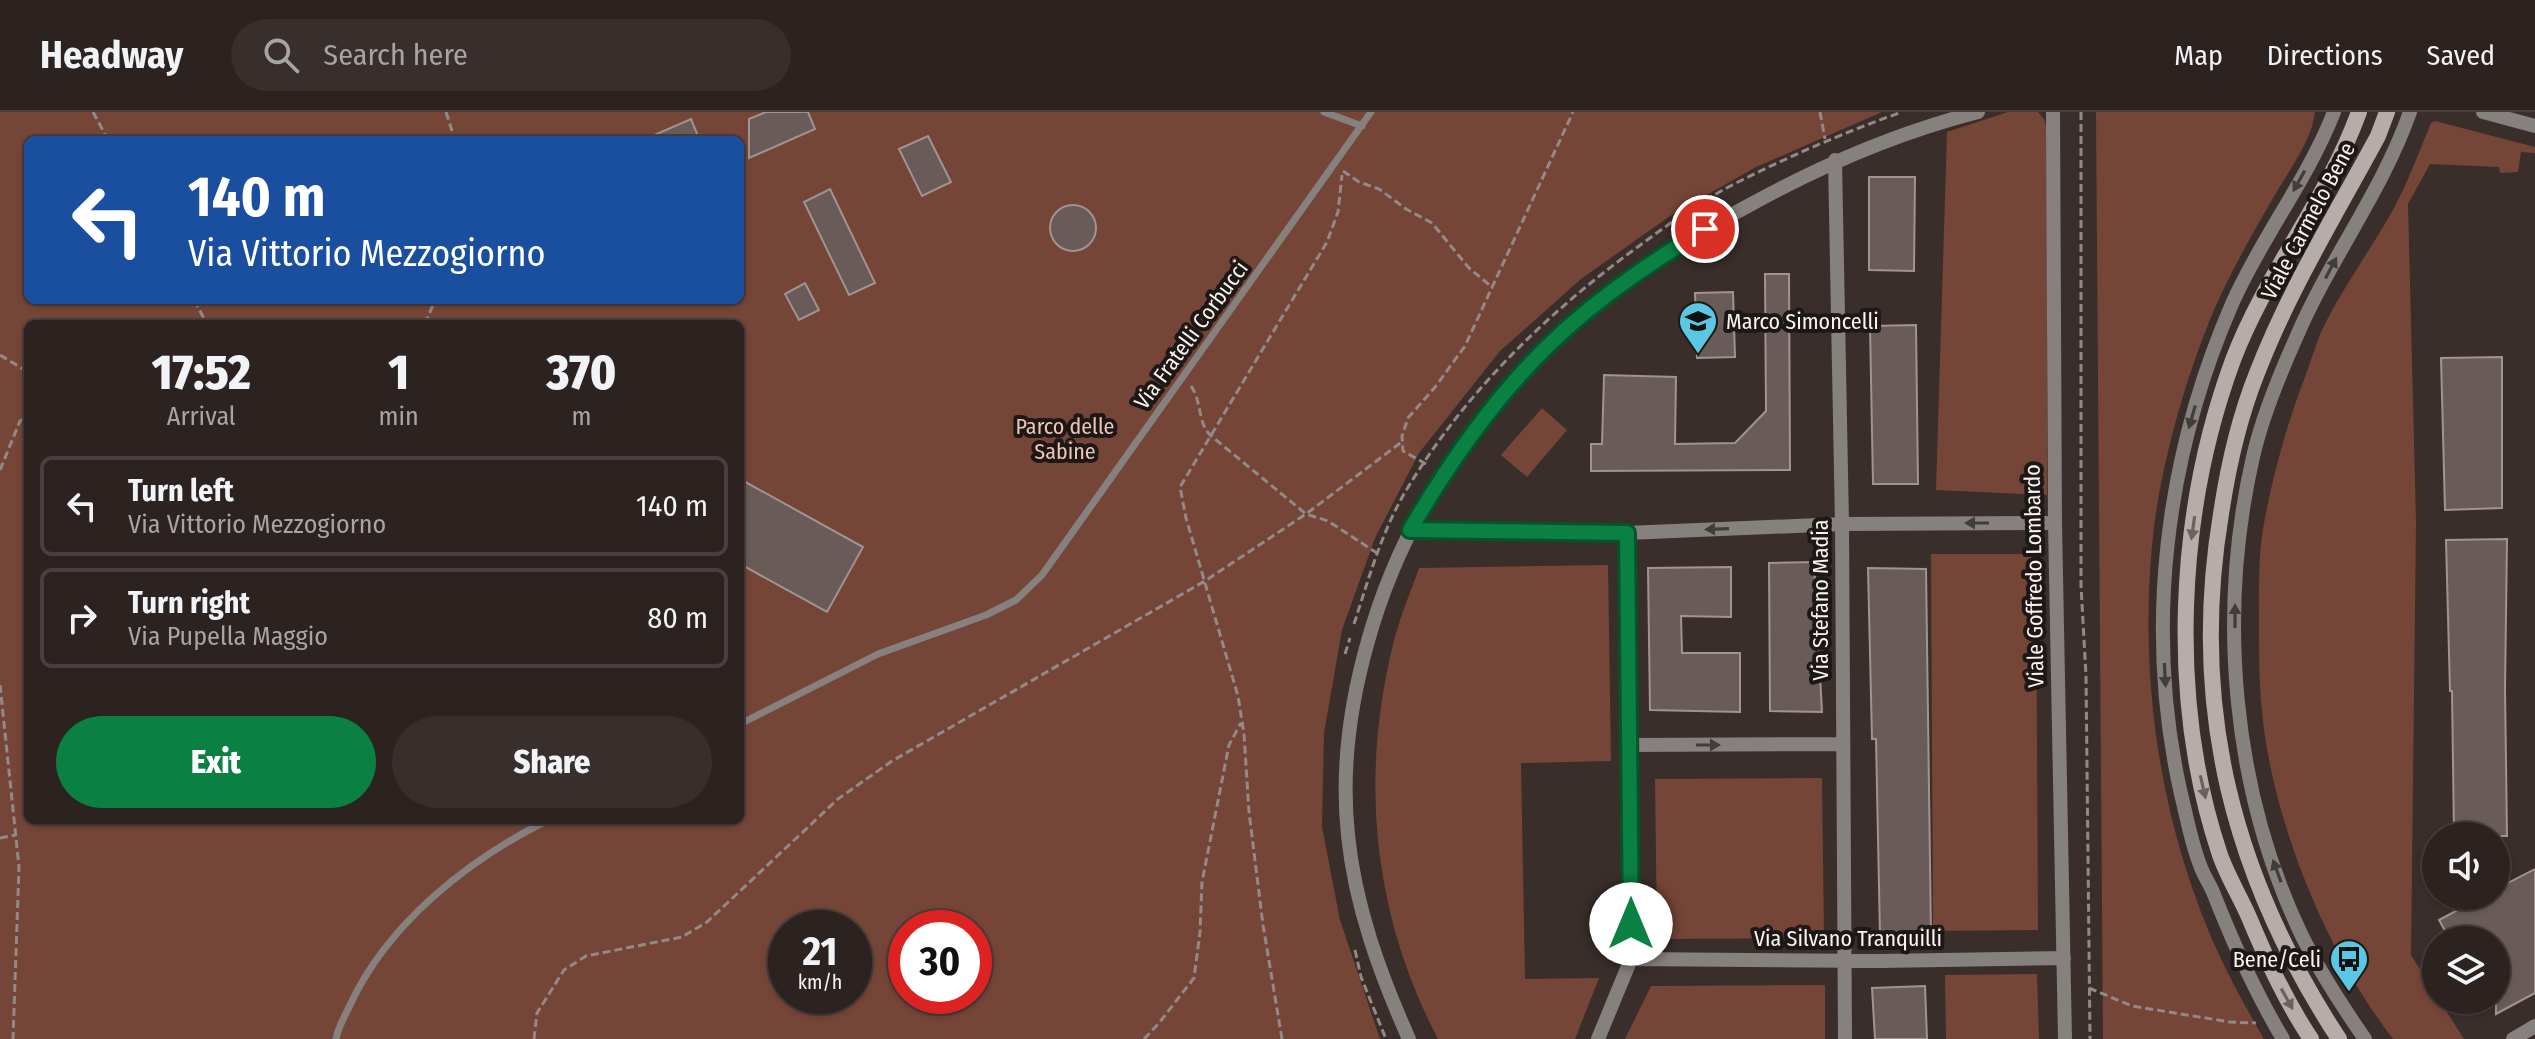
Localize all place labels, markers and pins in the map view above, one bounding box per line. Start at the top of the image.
pin [1671,195,1739,263]
school or university icon: Marco Simoncelli [1677,300,1719,355]
place label: Marco Simoncelli [1726,308,1879,335]
bus stop icon: Bene/Celi [2328,938,2370,993]
place label: Bene/Celi [2233,946,2321,973]

